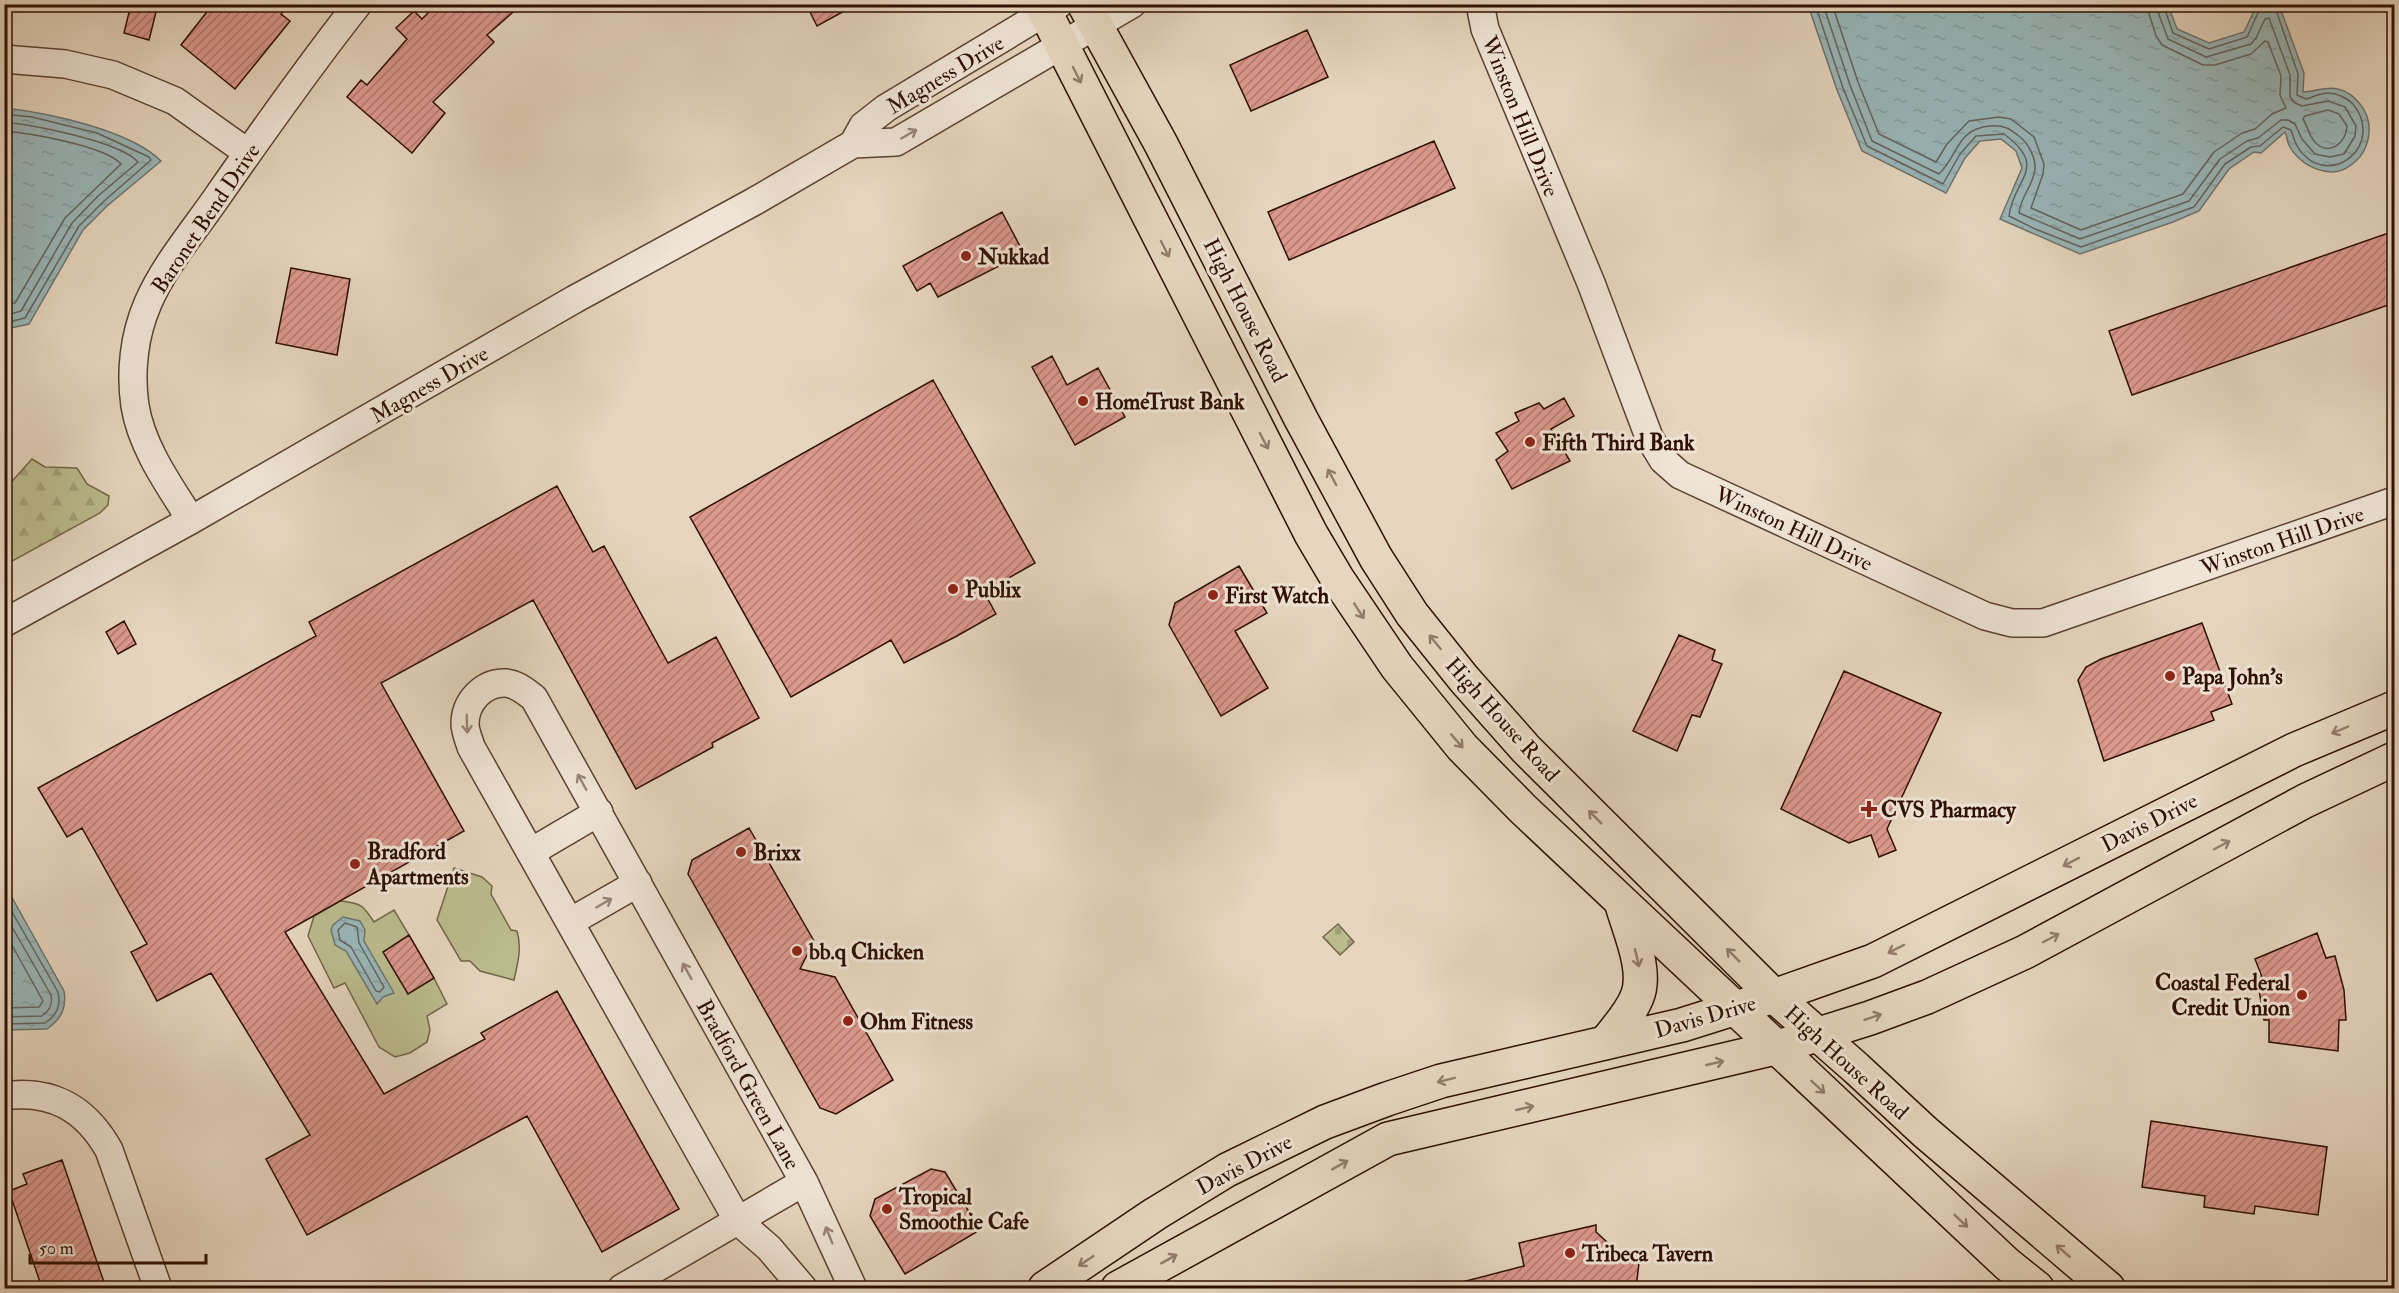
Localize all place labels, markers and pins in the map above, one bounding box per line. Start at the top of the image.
place label: Nukkad [977,243,1049,271]
marker: Nukkad [959,249,973,263]
place label: HomeTrust Bank [1095,388,1245,416]
marker: HomeTrust Bank [1076,394,1090,408]
place label: Fifth Third Bank [1542,429,1695,457]
marker: Fifth Third Bank [1523,435,1537,449]
place label: Publix [965,576,1021,604]
marker: Publix [946,582,960,596]
place label: First Watch [1225,582,1329,610]
marker: First Watch [1206,588,1220,602]
place label: Papa John's [2182,663,2283,692]
marker: Papa John's [2163,669,2177,683]
place label: CVS Pharmacy [1881,796,2017,825]
marker: CVS Pharmacy [1862,802,1876,816]
place label: Bradford Apartments [366,838,469,892]
place label: Brixx [753,839,801,867]
marker: Brixx [734,845,748,859]
marker: Bradford Apartments [348,857,362,871]
place label: bb.q Chicken [808,938,925,967]
marker: bb.q Chicken [790,944,804,958]
place label: Coastal Federal Credit Union [2155,969,2291,1022]
marker: Coastal Federal Credit Union [2295,988,2309,1002]
place label: Ohm Fitness [860,1008,974,1036]
marker: Ohm Fitness [841,1014,855,1028]
place label: Tropical Smoothie Cafe [898,1183,1030,1236]
marker: Tropical Smoothie Cafe [880,1202,894,1216]
place label: Tribeca Tavern [1581,1240,1714,1268]
marker: Tribeca Tavern [1563,1246,1577,1260]

